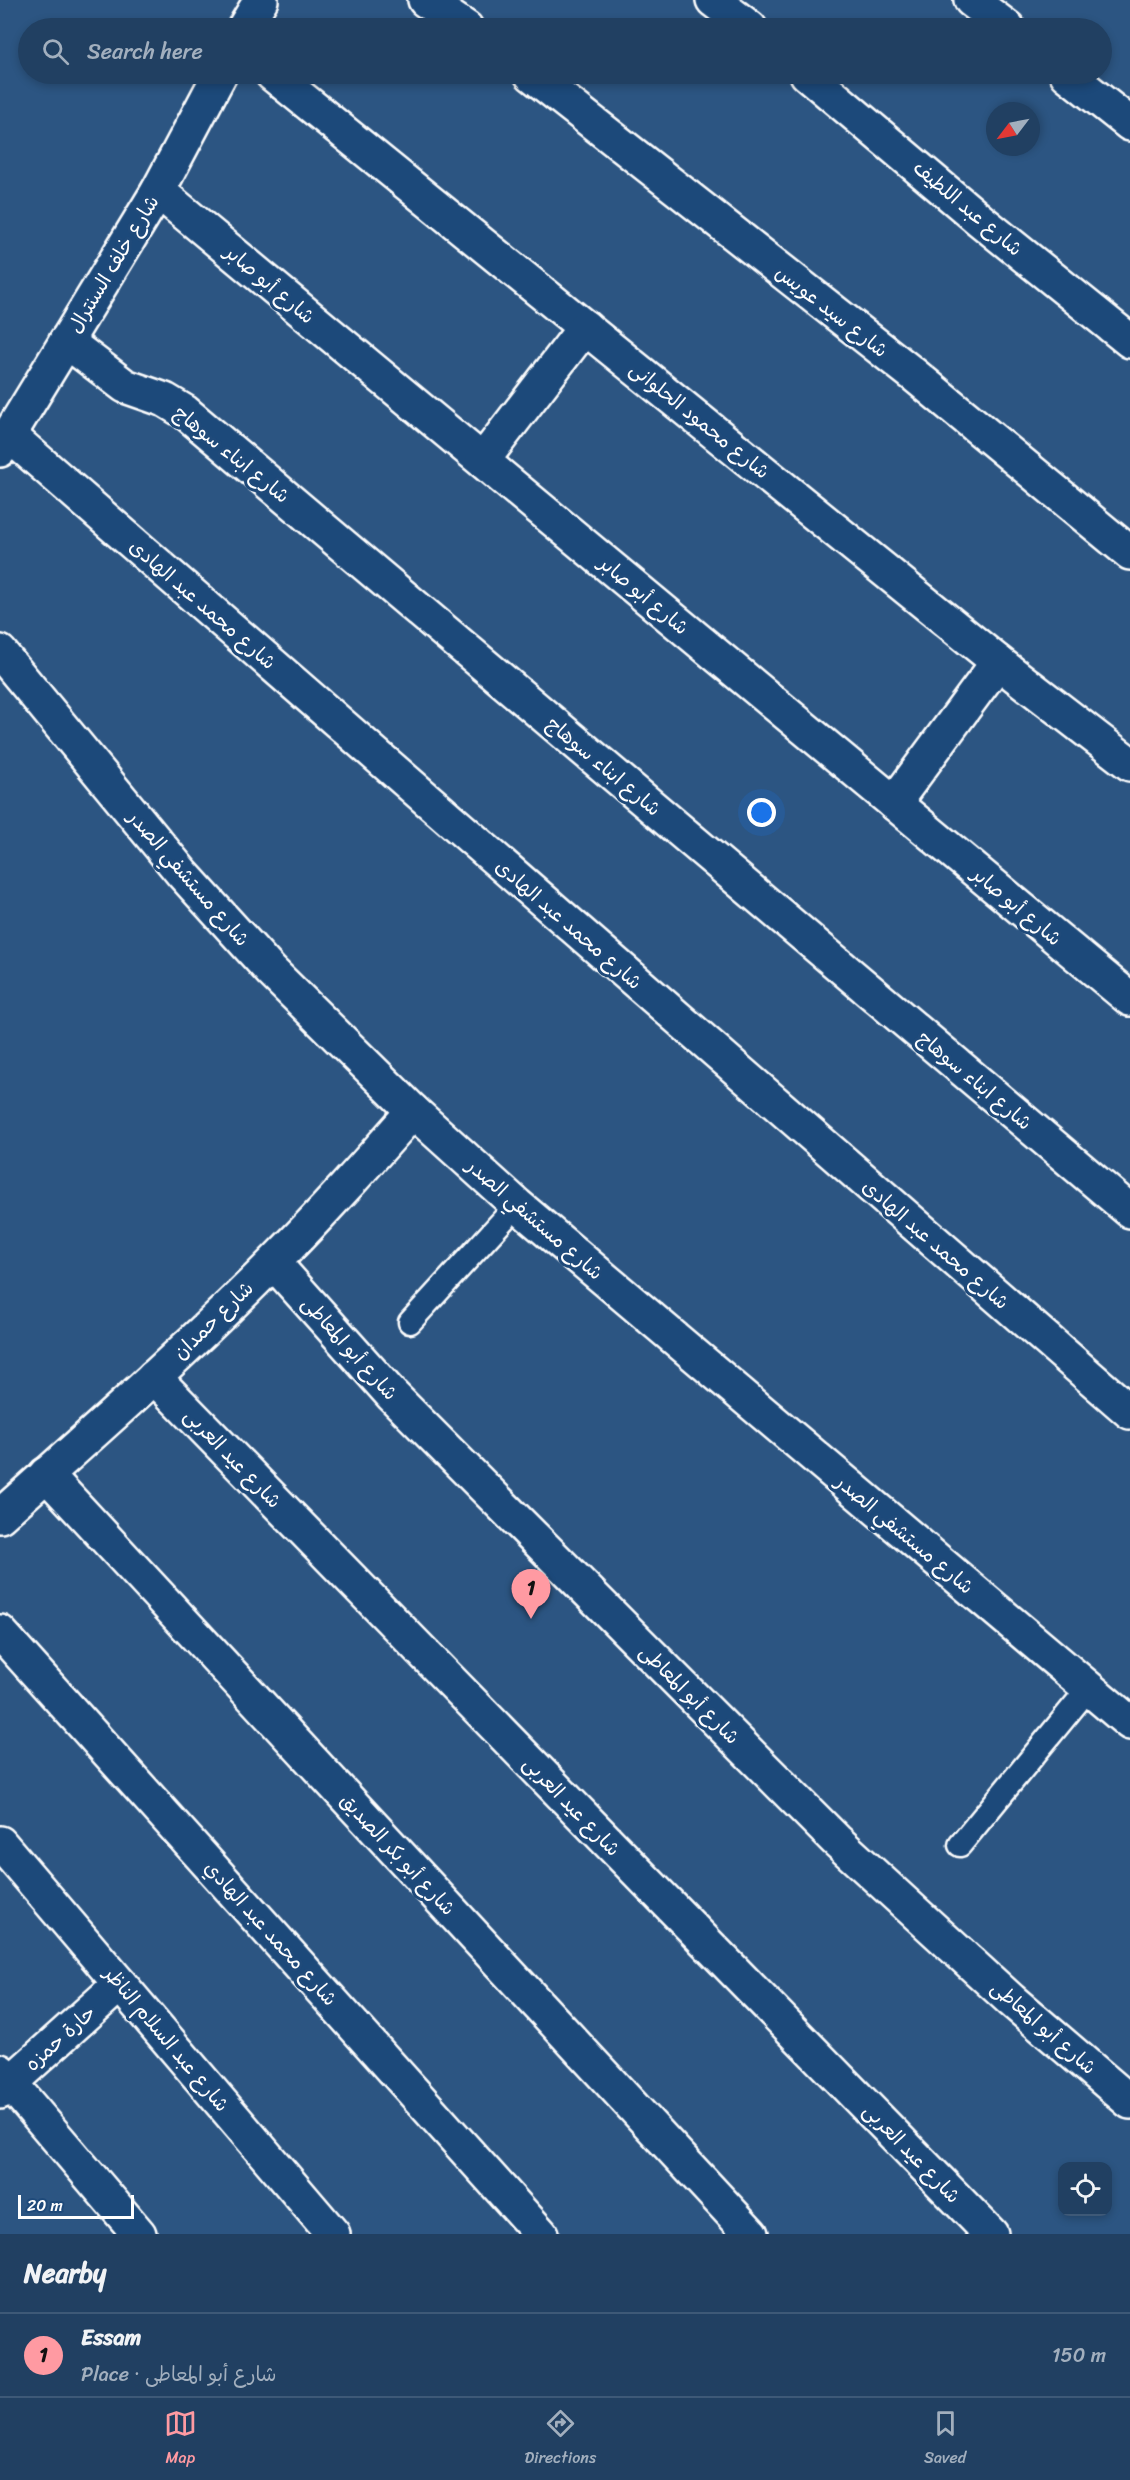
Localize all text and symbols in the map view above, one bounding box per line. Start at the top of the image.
search box [18,18,1112,84]
text: Search here [87,32,203,71]
icon: search [39,35,72,68]
north arrow [986,102,1040,156]
street label: شارع عبد اللطيف [905,151,1031,265]
street label: شارع خلف السنترال [58,188,169,340]
street label: شارع أبو صابر [215,234,323,333]
street label: شارع سيد عويس [767,256,896,367]
street label: شارع محمود الحلوانى [622,352,778,488]
street label: شارع ابناء سوهاج [166,396,298,513]
street label: شارع محمد عبد الهادى [121,530,284,679]
street label: شارع أبو صابر [589,545,697,644]
street label: شارع ابناء سوهاج [538,707,669,825]
your location [747,798,776,827]
street label: شارع مستشفي الصدر [117,800,259,955]
street label: شارع محمد عبد الهادى [487,850,650,999]
street label: شارع أبو صابر [962,856,1070,955]
street label: شارع ابناء سوهاج [909,1021,1040,1139]
street label: شارع مستشفي الصدر [456,1148,611,1289]
street label: شارع محمد عبد الهادى [854,1170,1017,1319]
street label: شارع حمدان [164,1272,262,1368]
street label: شارع أبو المعاطى [293,1288,407,1409]
street label: شارع عيد العربى [175,1400,290,1517]
street label: شارع مستشفي الصدر [826,1464,982,1603]
pin: 1 [512,1570,550,1619]
street label: شارع أبو المعاطى [631,1635,749,1753]
street label: شارع عيد العربى [514,1748,629,1865]
street label: شارع أبو بكر الصديق [331,1785,464,1924]
street label: شارع محمد عبد الهادي [195,1852,346,2014]
street label: شارع عبد السلام الناظر [94,1957,238,2120]
street label: شارع أبو المعاطى [983,1971,1105,2084]
street label: حارة حمزه [16,1996,104,2080]
street label: شارع عيد العربى [854,2095,969,2212]
map controls [1058,2162,1112,2216]
button: locate [1058,2162,1112,2216]
text: 20 m [27,2191,63,2220]
scale bar [18,2192,134,2220]
text: Nearby [24,2250,106,2296]
text: Essam [81,2318,141,2357]
text: 1 [39,2338,48,2373]
text: 150 m [1052,2338,1106,2373]
text: Place · شارع أبو المعاطى [81,2357,276,2392]
tab: Map [164,2407,197,2472]
tab: Directions [525,2407,596,2472]
tab: Saved [924,2407,966,2472]

